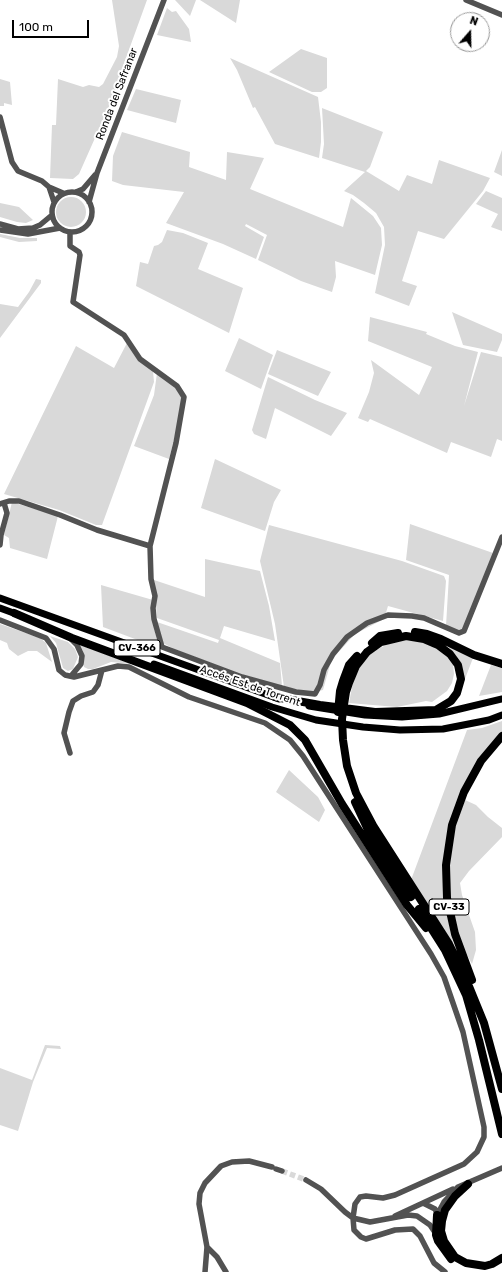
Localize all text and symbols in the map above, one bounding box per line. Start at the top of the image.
scale bar [14,12,91,38]
north arrow [450,12,490,52]
text: N [468,14,480,29]
text: 100 m [19,20,53,34]
street label: Ronda del Safranar [93,46,141,142]
road number: CV-366 [114,640,160,656]
street label: Accés Est de Torrent [198,663,302,709]
road number: CV-33 [429,899,469,915]

